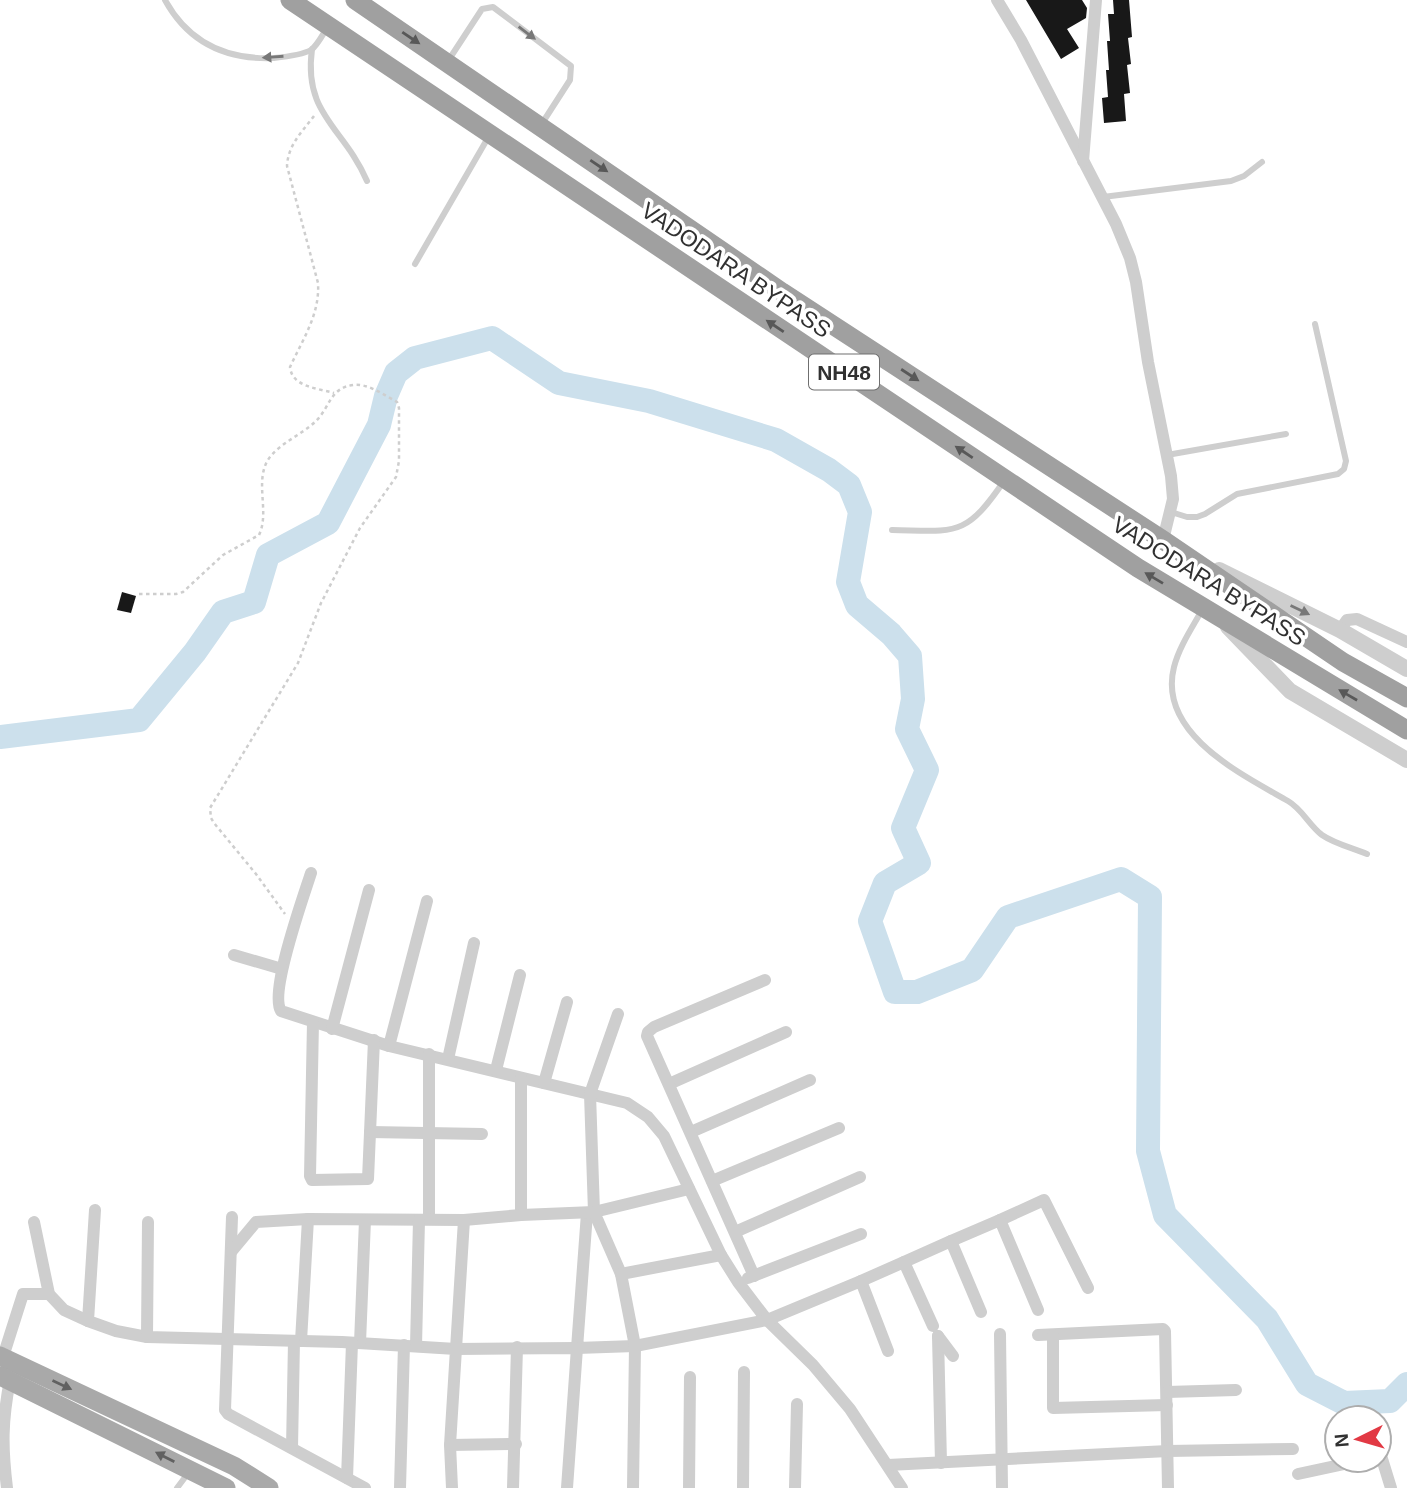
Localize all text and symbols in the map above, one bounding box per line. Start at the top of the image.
one-way arrow [518,26,536,40]
one-way arrow [402,31,421,44]
one-way arrow [262,52,284,63]
one-way arrow [589,160,609,173]
street label: VADODARA BYPASS [636,197,836,343]
one-way arrow [765,319,784,332]
road number: NH48 [809,354,879,390]
one-way arrow [901,368,920,381]
one-way arrow [955,445,973,459]
street label: VADODARA BYPASS [1108,511,1310,651]
one-way arrow [1144,571,1163,584]
one-way arrow [1290,604,1310,615]
one-way arrow [1338,690,1358,702]
one-way arrow [52,1379,72,1390]
north arrow [1323,1404,1393,1474]
text: N [1331,1433,1353,1448]
one-way arrow [154,1452,174,1464]

